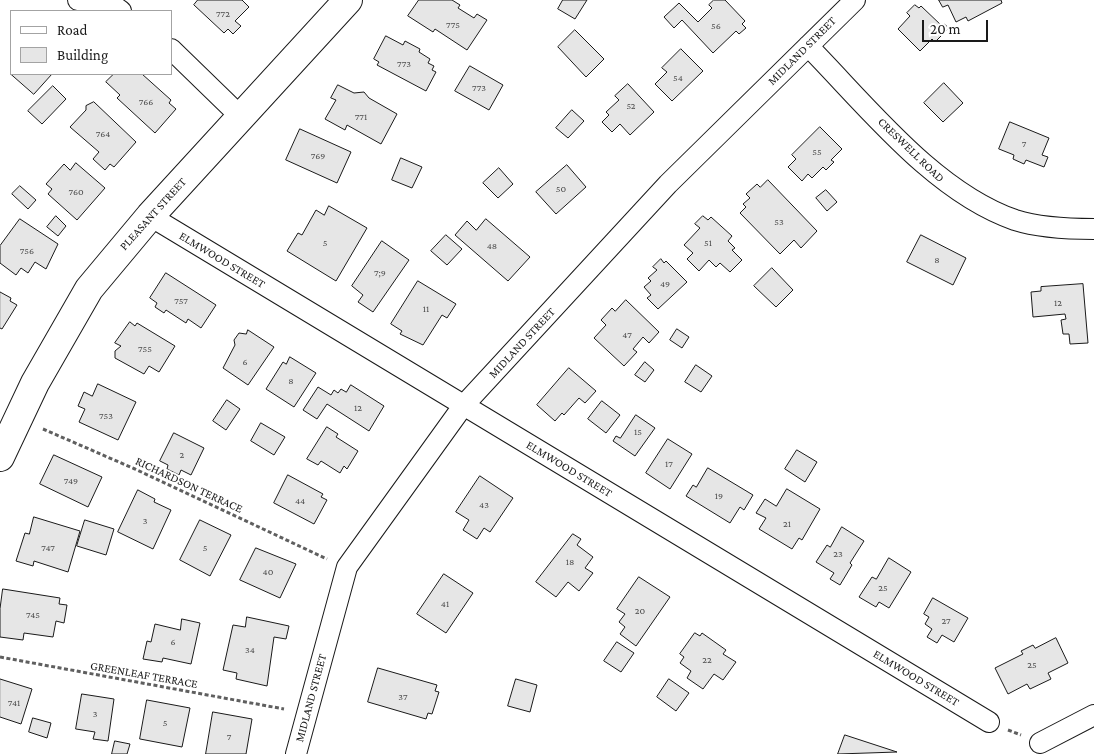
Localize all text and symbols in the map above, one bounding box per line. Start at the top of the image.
house number: 772 [216,8,230,20]
legend [10,10,172,75]
scale bar [924,10,990,42]
street label: MIDLAND STREET [765,14,839,88]
house number: 775 [446,19,460,31]
house number: 56 [711,20,721,32]
text: 20 m [930,21,961,37]
text: Road [57,22,87,38]
text: Building [57,47,108,63]
house number: 773 [397,58,411,70]
house number: 54 [673,72,683,84]
house number: 773 [472,82,486,94]
house number: 766 [139,96,153,108]
house number: 52 [626,100,636,112]
house number: 771 [355,111,367,123]
street label: CRESWELL ROAD [875,115,947,185]
house number: 764 [96,128,110,140]
house number: 7 [1022,138,1026,150]
house number: 55 [812,146,822,158]
house number: 769 [311,150,325,162]
street label: PLEASANT STREET [117,175,189,253]
house number: 50 [556,183,566,195]
house number: 760 [68,186,84,198]
house number: 53 [774,216,784,228]
street label: ELMWOOD STREET [176,229,268,291]
house number: 5 [323,237,327,249]
house number: 51 [704,237,712,249]
house number: 48 [487,240,497,252]
house number: 756 [20,245,34,257]
house number: 8 [934,254,940,266]
house number: 7;9 [374,267,386,279]
house number: 49 [660,278,670,290]
house number: 757 [174,295,188,307]
house number: 12 [1054,297,1062,309]
house number: 11 [423,303,429,315]
street label: MIDLAND STREET [486,305,558,381]
house number: 47 [622,329,632,341]
house number: 755 [138,343,152,355]
house number: 6 [242,356,248,368]
house number: 8 [288,375,294,387]
house number: 12 [354,402,362,414]
house number: 753 [99,410,113,422]
house number: 15 [634,426,642,438]
street label: ELMWOOD STREET [523,438,615,500]
house number: 2 [180,449,184,461]
street label: RICHARDSON TERRACE [133,454,245,516]
house number: 17 [665,458,673,470]
house number: 749 [64,475,78,487]
house number: 19 [715,490,723,502]
house number: 44 [295,495,305,507]
house number: 43 [479,499,489,511]
house number: 3 [143,515,147,527]
house number: 21 [783,518,791,530]
house number: 747 [41,542,55,554]
house number: 5 [203,542,207,554]
house number: 23 [833,548,843,560]
house number: 18 [566,556,574,568]
house number: 40 [263,566,273,578]
house number: 25 [878,582,888,594]
house number: 41 [441,598,449,610]
house number: 20 [635,605,645,617]
house number: 745 [26,609,40,621]
house number: 27 [941,615,951,627]
house number: 6 [170,636,176,648]
house number: 34 [245,644,255,656]
street label: ELMWOOD STREET [870,647,962,709]
street label: MIDLAND STREET [292,652,330,744]
house number: 22 [702,654,712,666]
street label: GREENLEAF TERRACE [89,658,199,692]
house number: 25 [1027,659,1037,671]
house number: 37 [398,691,408,703]
house number: 741 [8,697,20,709]
house number: 3 [93,708,97,720]
house number: 5 [163,717,167,729]
house number: 7 [227,731,231,743]

